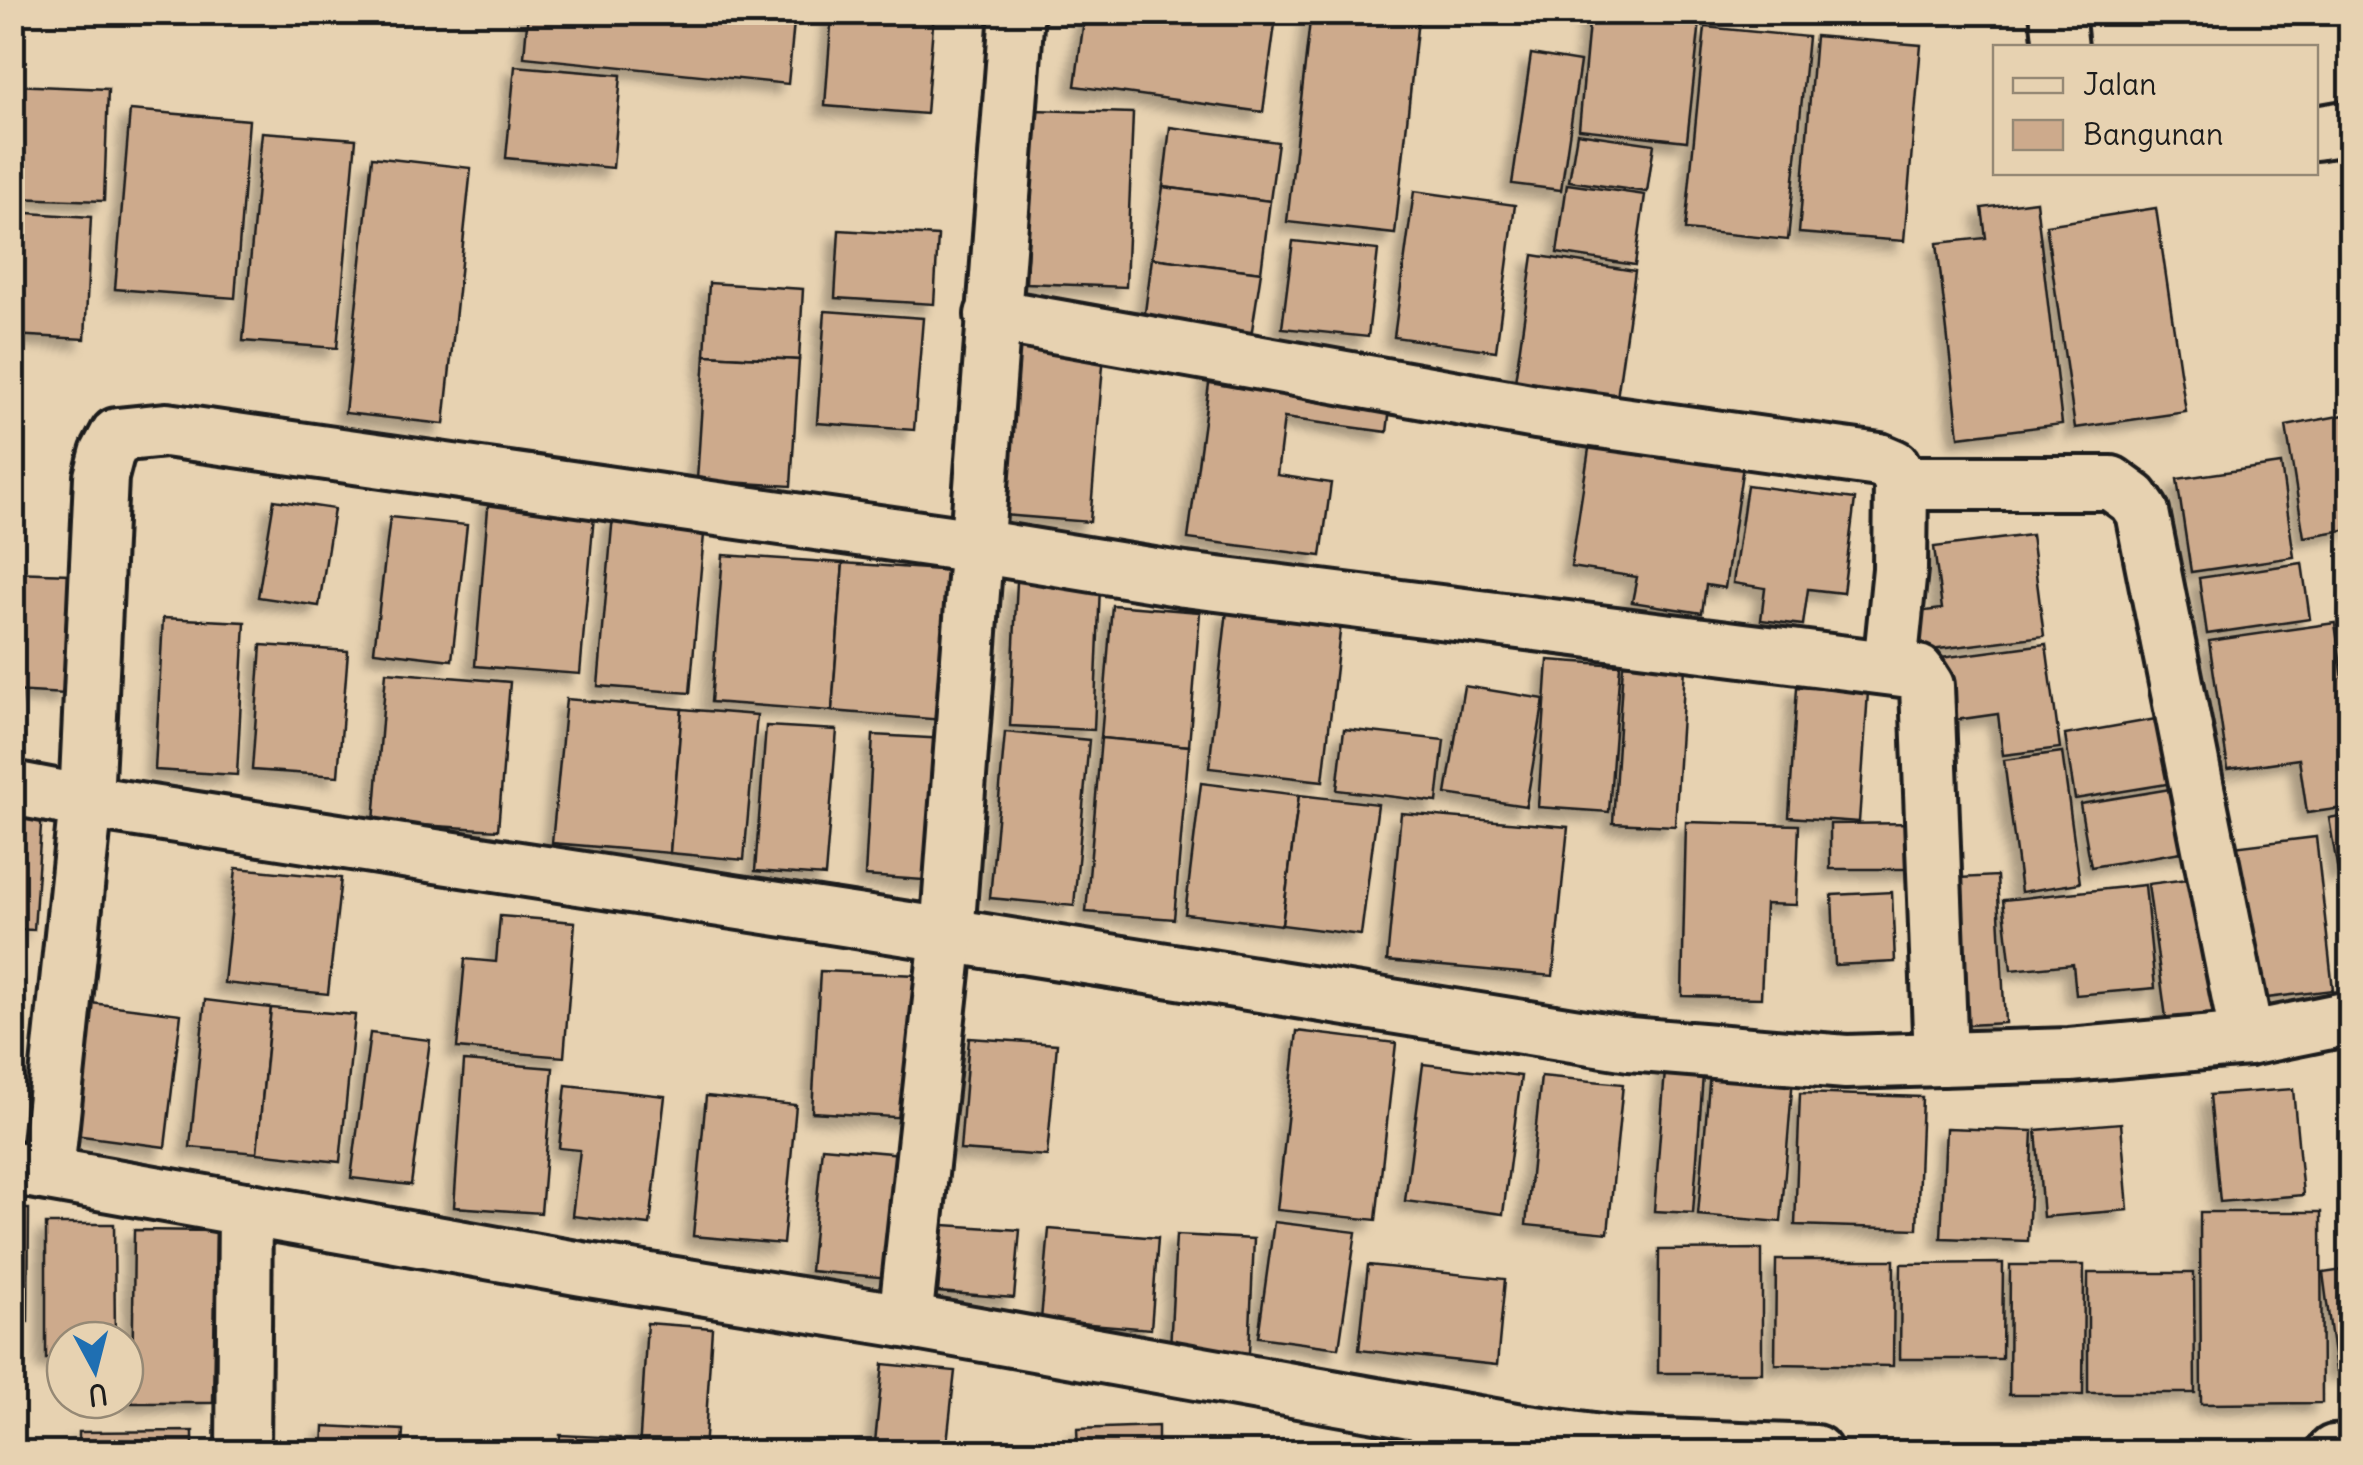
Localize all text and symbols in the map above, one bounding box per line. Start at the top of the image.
legend [1993,45,2318,175]
text: Jalan [2083,65,2157,103]
text: Bangunan [2083,115,2223,153]
north arrow [45,1320,145,1420]
text: U [86,1376,110,1414]

